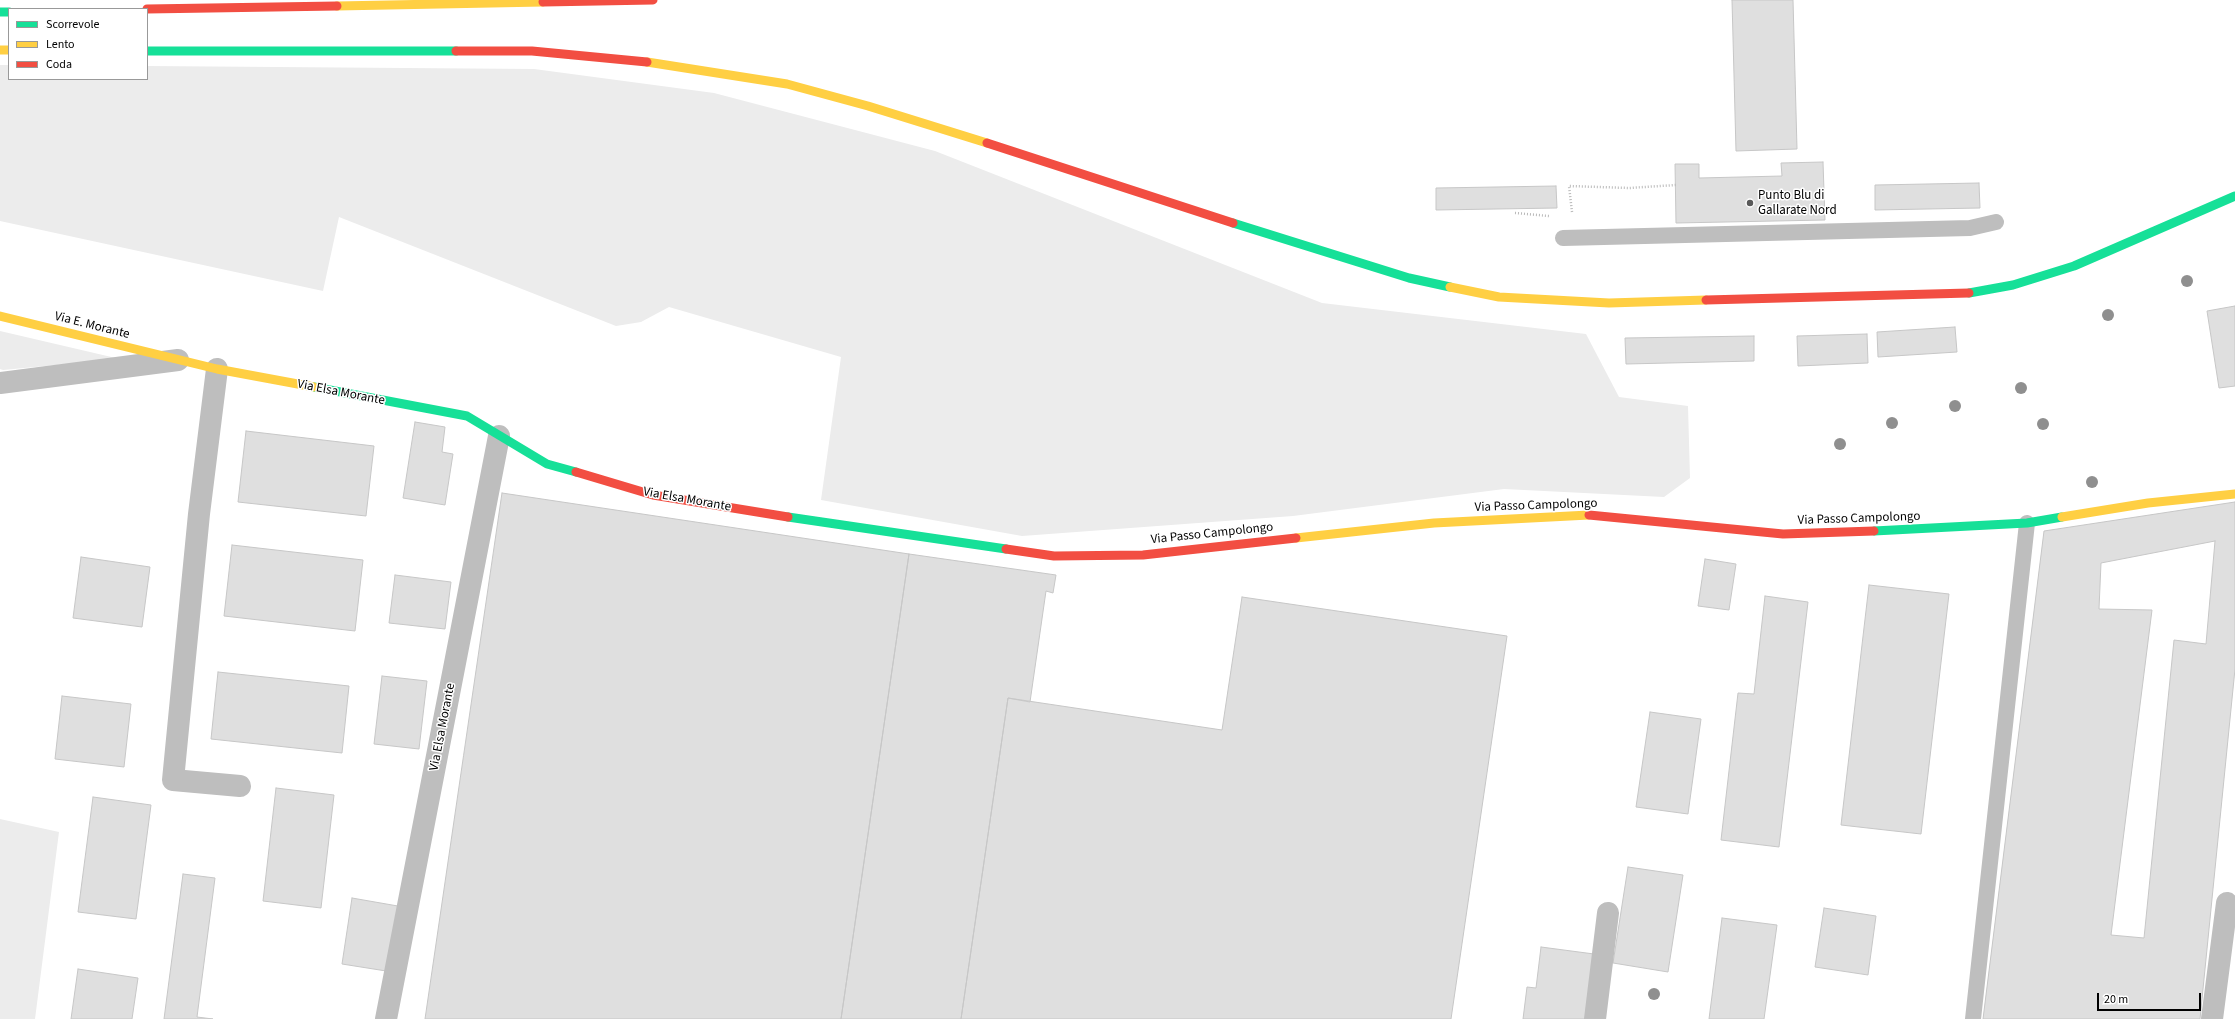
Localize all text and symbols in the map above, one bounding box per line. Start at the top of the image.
legend [8,8,148,80]
text: Scorrevole [46,16,99,33]
text: Lento [46,36,75,53]
text: Coda [46,56,72,73]
place label: Punto Blu di Gallarate Nord [1758,188,1837,219]
marker: Punto Blu di Gallarate Nord [1745,198,1755,208]
street label: Via E. Morante [53,309,131,343]
street label: Via Elsa Morante [296,377,386,409]
street label: Via Elsa Morante [642,485,732,515]
street label: Via Passo Campolongo [1474,496,1598,516]
street label: Via Passo Campolongo [1797,509,1921,529]
street label: Via Passo Campolongo [1150,520,1274,548]
street label: Via Elsa Morante [427,682,459,772]
scale bar [2099,985,2203,1011]
text: 20 m [2104,991,2128,1008]

